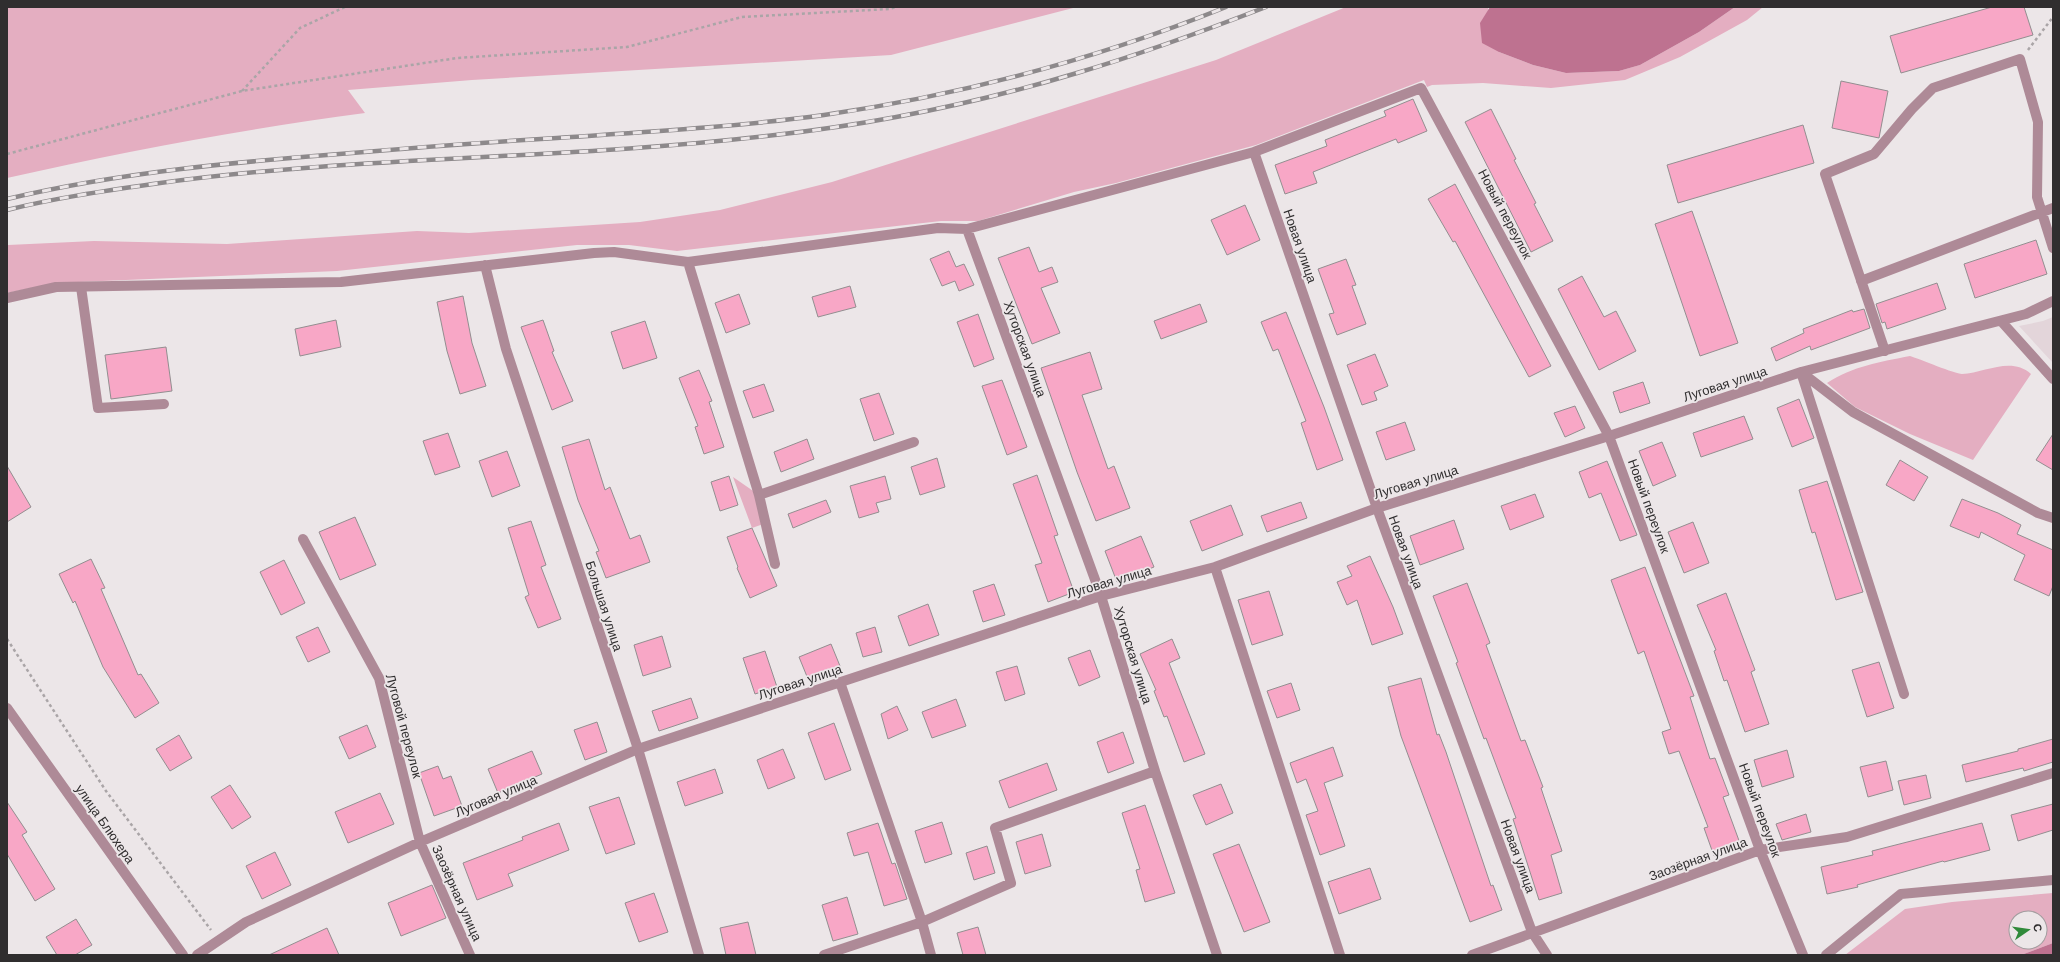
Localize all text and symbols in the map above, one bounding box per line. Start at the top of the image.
street label: Новый переулок [1475,167,1535,262]
street label: Новая улица [1280,207,1320,286]
street label: Хуторская улица [1001,299,1050,400]
street label: Луговая улица [1681,363,1770,405]
street label: Новый переулок [1625,457,1673,555]
street label: Луговая улица [1372,462,1461,502]
street label: Новая улица [1386,513,1426,591]
street label: Большая улица [582,559,626,654]
street label: Луговая улица [1065,563,1154,601]
street label: Хуторская улица [1111,604,1155,706]
street label: Луговая улица [756,661,845,703]
street label: Луговой переулок [383,672,425,780]
street label: Новый переулок [1736,761,1784,859]
street label: Луговая улица [453,772,540,820]
street label: улица Блюхера [72,782,138,867]
street label: Новая улица [1498,817,1538,895]
street label: Заозёрная улица [1647,834,1750,884]
street label: Заозёрная улица [429,843,485,944]
north arrow [2008,910,2048,950]
text: С [2031,923,2044,933]

